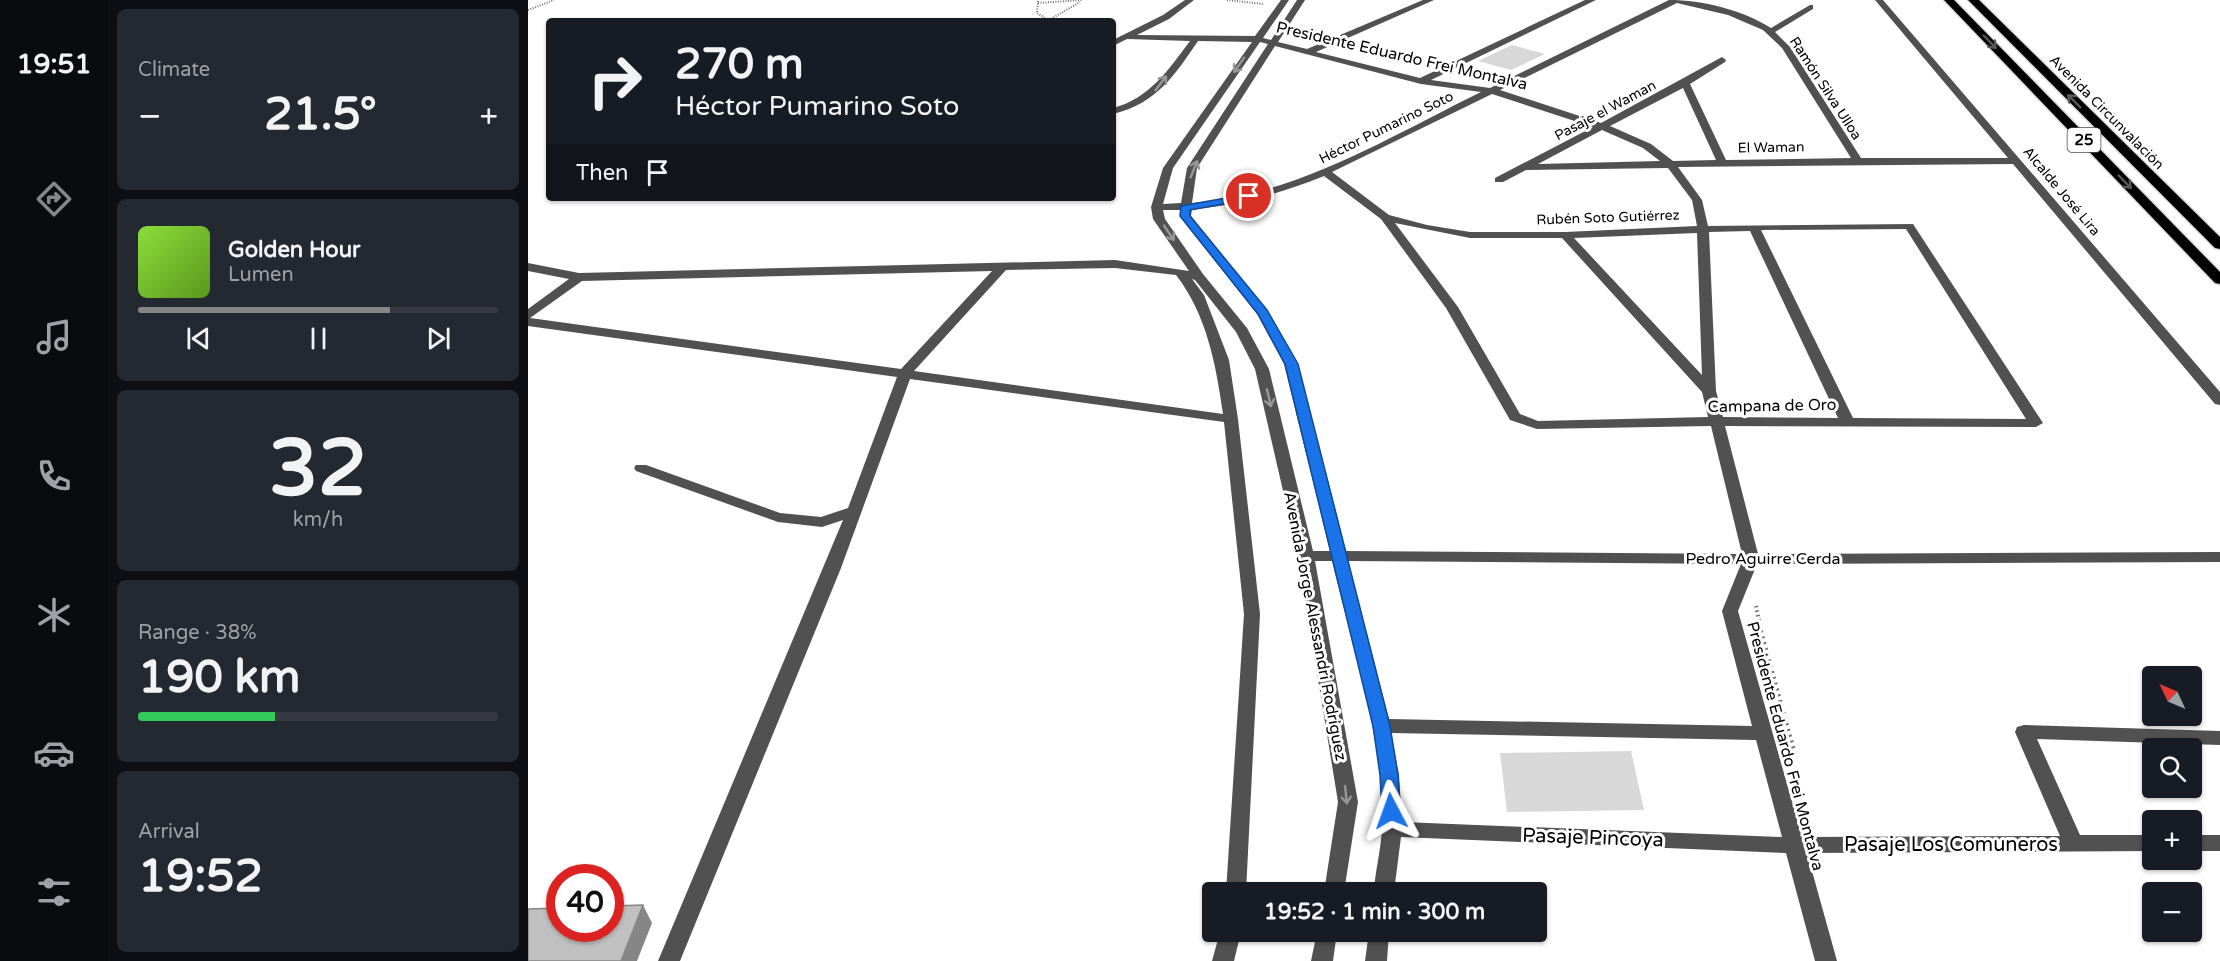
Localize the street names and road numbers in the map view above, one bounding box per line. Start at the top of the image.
street label: Presidente Eduardo Frei Montalva [1274,17,1529,95]
street label: Ramón Silva Ulloa [1786,34,1865,143]
street label: Avenida Circunvalación [2046,52,2167,173]
street label: Pasaje el Waman [1552,77,1659,144]
street label: Héctor Pumarino Soto [1316,87,1456,167]
road number: 25 [2068,128,2100,152]
street label: El Waman [1737,138,1805,157]
street label: Alcalde José Lira [2019,143,2104,239]
street label: Rubén Soto Gutiérrez [1536,207,1680,228]
street label: Campana de Oro [1708,395,1836,417]
street label: Avenida Jorge Alessandri Rodríguez [1279,490,1351,762]
street label: Pedro Aguirre Cerda [1685,549,1841,569]
street label: Presidente Eduardo Frei Montalva [1742,619,1828,873]
street label: Pasaje Pincoya [1522,824,1664,852]
street label: Pasaje Los Comuneros [1844,833,2058,857]

